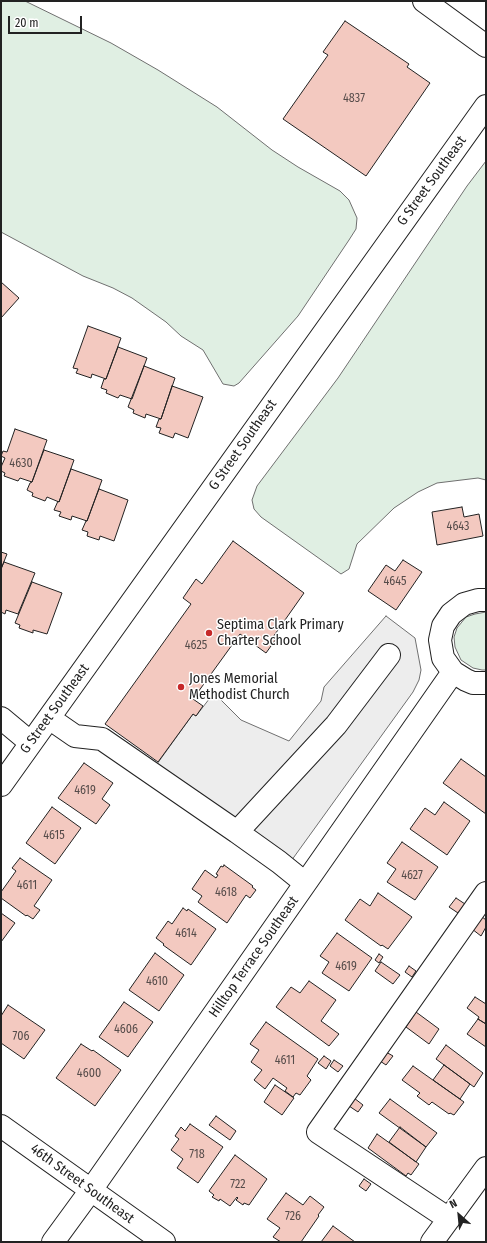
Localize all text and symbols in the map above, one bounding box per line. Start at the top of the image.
scale bar [10,8,84,34]
text: 20 m [15,16,39,30]
house number: 4837 [343,92,365,106]
street label: G Street Southeast [394,133,470,229]
street label: G Street Southeast [206,396,280,494]
house number: 4630 [9,457,33,471]
house number: 4643 [447,520,469,534]
house number: 4645 [384,575,406,589]
place label: Septima Clark Primary Charter School [217,617,344,650]
marker: Septima Clark Primary Charter School [204,628,214,638]
house number: 4625 [185,639,207,653]
street label: G Street Southeast [17,661,93,757]
place label: Jones Memorial Methodist Church [189,671,290,704]
marker: Jones Memorial Methodist Church [176,682,186,692]
house number: 4619 [74,784,96,798]
house number: 4615 [43,829,65,843]
house number: 4627 [401,869,423,883]
house number: 4611 [17,879,37,893]
house number: 4618 [215,886,237,900]
street label: Hilltop Terrace Southeast [206,893,302,1021]
house number: 4614 [175,927,197,941]
house number: 4619 [335,960,357,974]
house number: 4610 [146,975,168,989]
house number: 4606 [114,1023,138,1037]
house number: 706 [13,1030,29,1044]
house number: 4611 [275,1054,295,1068]
house number: 4600 [77,1067,101,1081]
street label: 46th Street Southeast [27,1141,137,1227]
house number: 718 [189,1148,205,1162]
house number: 722 [230,1178,246,1192]
north arrow [439,1195,479,1235]
text: N [447,1197,459,1211]
house number: 726 [285,1210,301,1224]

